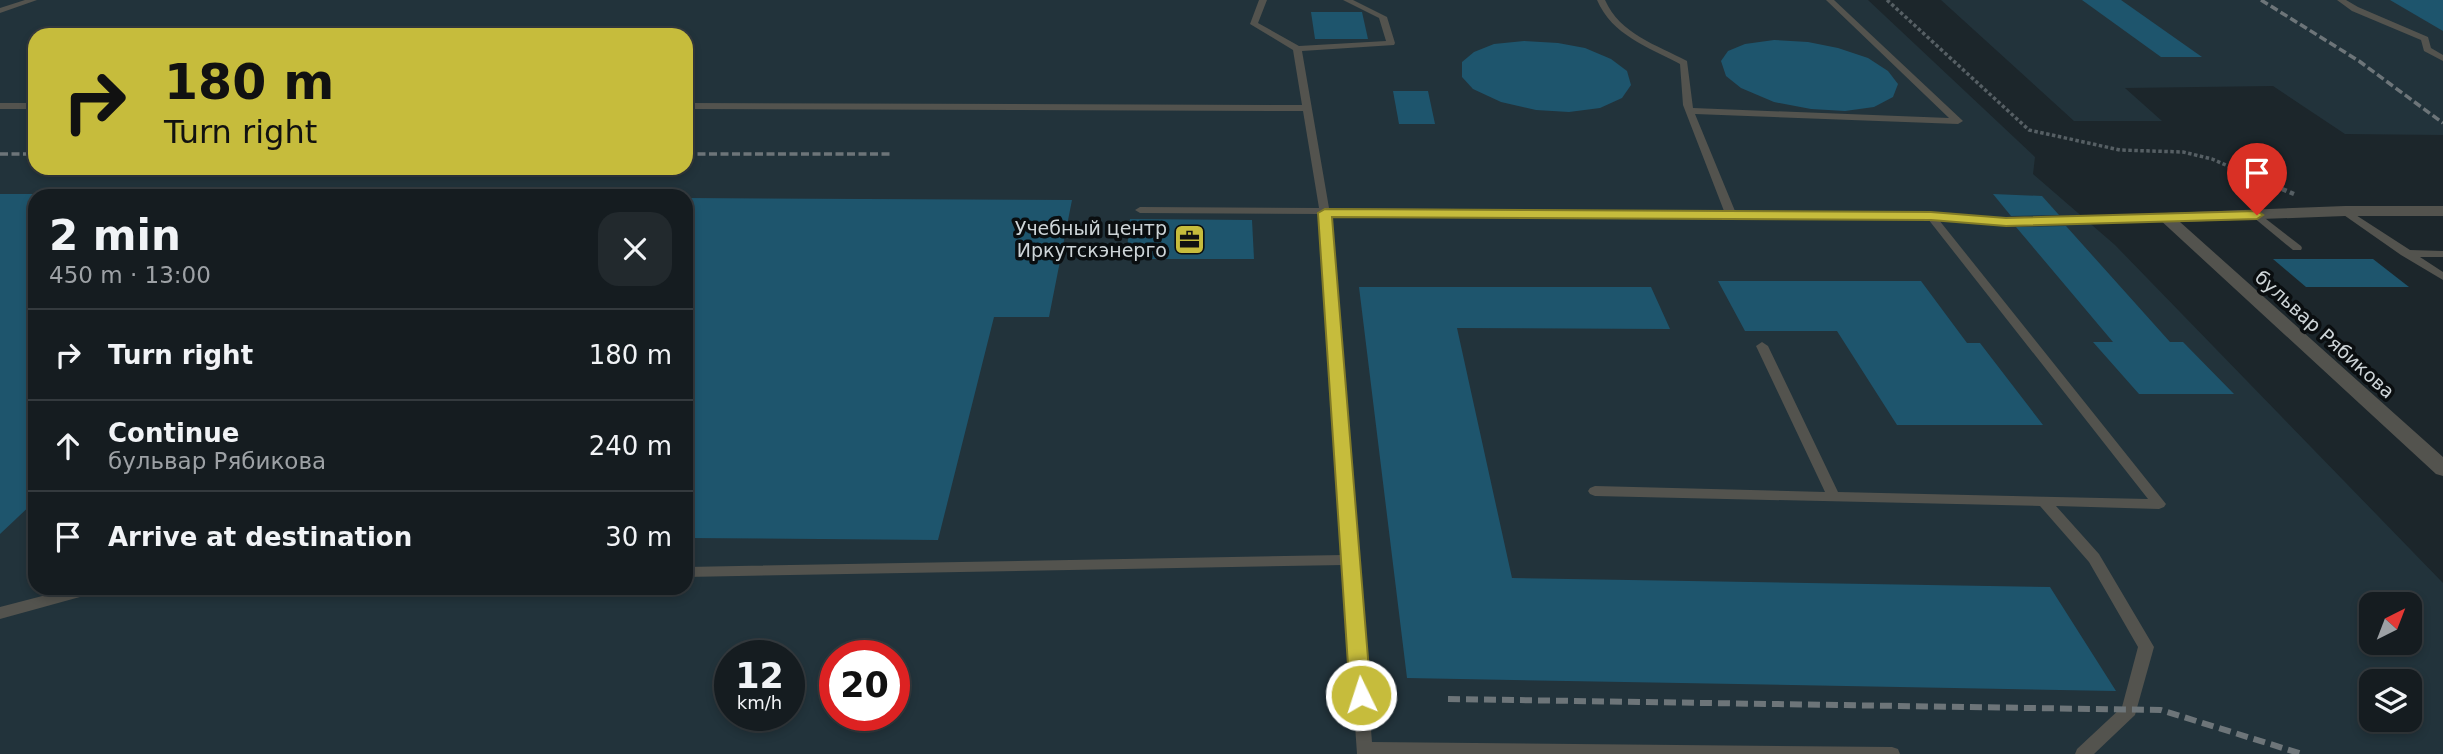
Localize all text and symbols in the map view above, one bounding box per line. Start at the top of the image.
text: 180 m [164,54,334,111]
icon: right [49,56,140,147]
text: Turn right [164,113,317,151]
pin [2227,143,2287,215]
icon: arrive [2238,154,2276,192]
text: 2 min [49,211,181,260]
button: close [598,212,672,286]
place label: Учебный центр Иркутскэнерго [1015,217,1167,261]
office icon: Учебный центр Иркутскэнерго [1173,222,1207,256]
text: 450 m · 13:00 [49,262,211,288]
street label: бульвар Рябикова [2251,266,2399,402]
icon: right [49,336,87,374]
text: Turn right [108,340,253,370]
text: 180 m [589,340,672,370]
text: Continue [108,418,239,448]
icon: ahead [49,427,87,465]
text: 240 m [589,431,672,461]
text: бульвар Рябикова [108,448,326,474]
icon: arrive [49,518,87,556]
text: Arrive at destination [108,522,412,552]
text: 30 m [605,522,672,552]
north arrow [2359,592,2422,654]
map controls [2359,592,2422,732]
speed limit sign: 20 [819,640,910,731]
text: 12 [735,656,784,696]
position arrow [1324,658,1398,732]
button: layers [2359,669,2422,732]
text: km/h [737,692,782,713]

